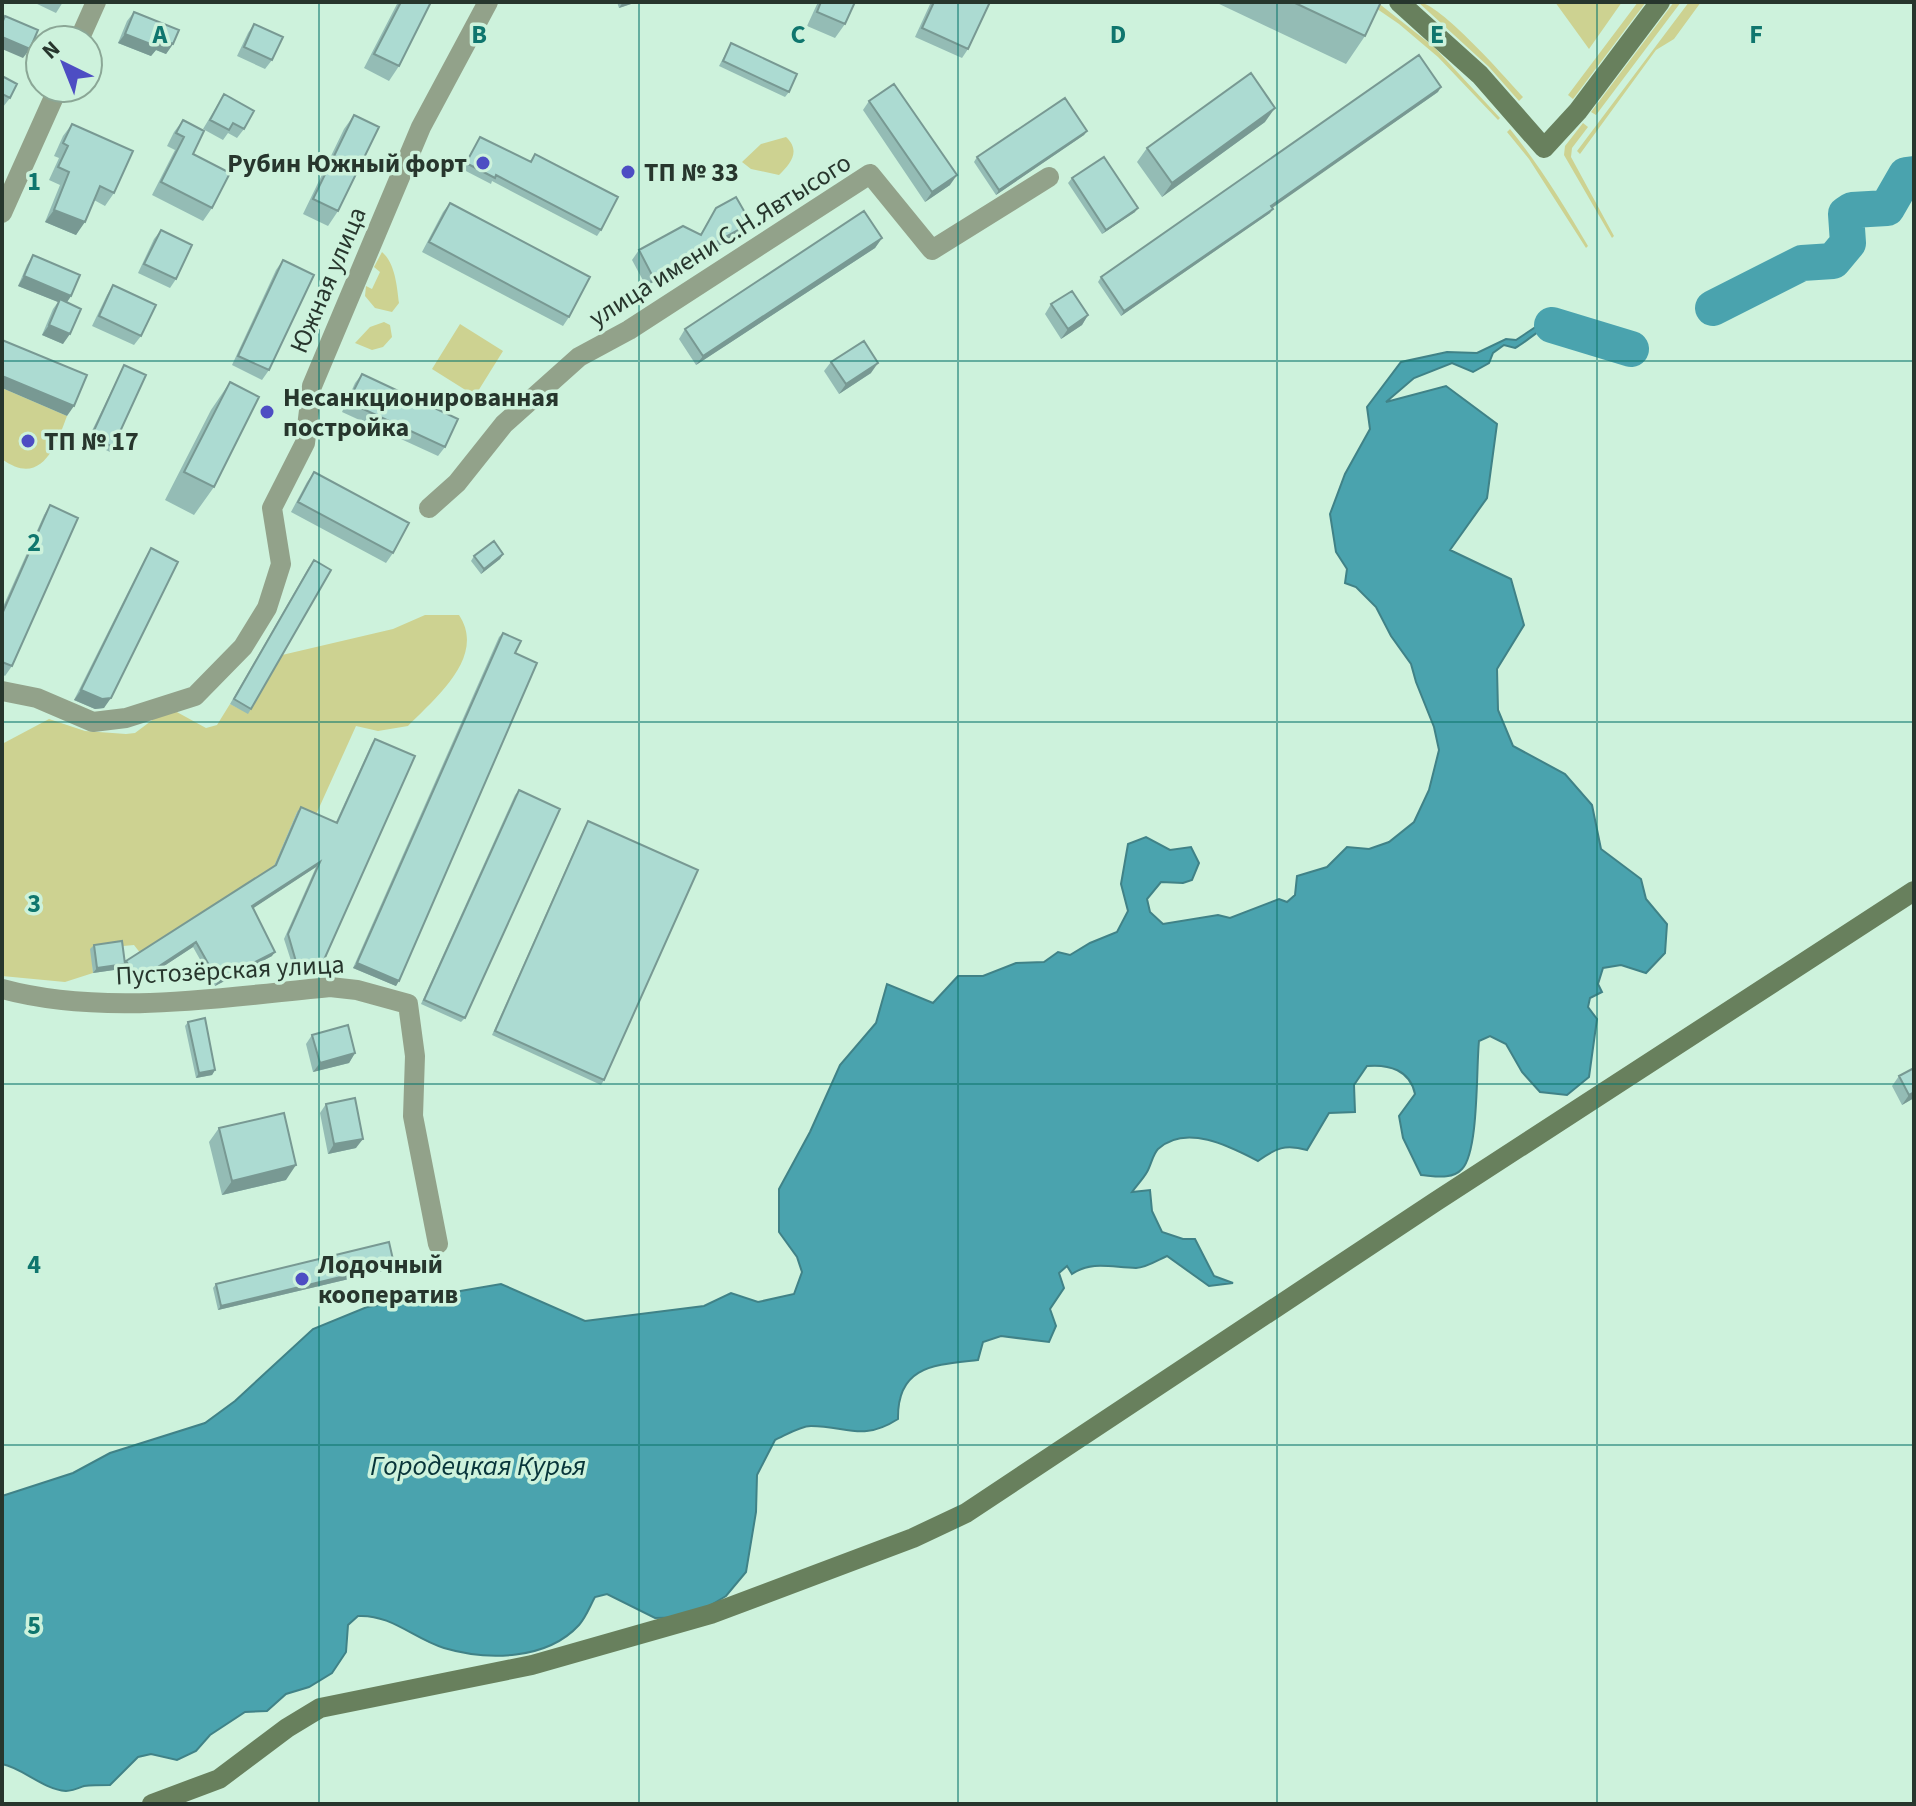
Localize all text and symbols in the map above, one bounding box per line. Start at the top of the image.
text: A [152,16,169,53]
text: B [471,16,487,53]
text: C [790,16,806,53]
text: D [1110,16,1126,53]
text: E [1430,16,1444,53]
text: F [1749,16,1763,53]
north arrow [24,24,104,104]
text: N [35,33,67,67]
street label: улица имени С.Н.Явтысого [582,144,858,336]
place label: Рубин Южный форт [227,145,467,182]
marker: Рубин Южный форт [474,154,492,172]
place label: ТП № 33 [644,154,739,191]
text: 1 [27,163,41,200]
marker: ТП № 33 [619,163,637,181]
street label: Южная улица [281,201,375,359]
place label: Несанкционированная постройка [283,379,559,446]
marker: Несанкционированная постройка [258,403,276,421]
place label: ТП № 17 [44,423,139,460]
marker: ТП № 17 [19,432,37,450]
text: 2 [27,524,41,561]
text: 3 [27,885,41,922]
street label: Пустозёрская улица [115,946,345,994]
text: 4 [27,1246,41,1283]
place label: Лодочный кооператив [317,1246,458,1313]
marker: Лодочный кооператив [293,1270,311,1288]
water label: Городецкая Курья [370,1446,586,1486]
text: 5 [27,1607,41,1644]

